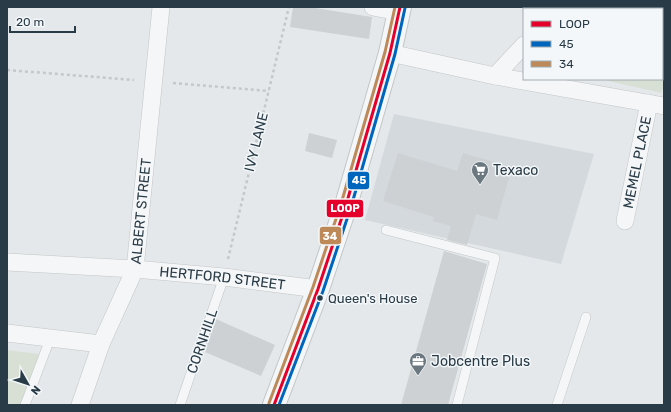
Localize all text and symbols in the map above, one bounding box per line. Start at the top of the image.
scale bar [10,8,75,34]
legend [523,8,663,80]
text: 20 m [16,15,44,29]
text: LOOP [559,17,590,31]
text: 45 [559,37,574,51]
text: 34 [559,57,574,71]
street label: IVY LANE [241,111,272,174]
street label: MEMEL PLACE [620,115,655,210]
street label: ALBERT STREET [128,157,155,265]
supermarket icon: Texaco [470,160,490,185]
place label: Texaco [493,162,538,179]
line badge: 45 [347,171,370,190]
text: 45 [352,174,366,187]
line badge: LOOP [326,199,364,218]
text: LOOP [330,202,360,215]
line badge: 34 [319,226,342,245]
text: 34 [323,230,338,243]
street label: HERTFORD STREET [159,263,286,294]
place label: Queen's House [328,291,418,306]
marker: Queen's House [315,293,325,303]
street label: CORNHILL [183,306,221,376]
office icon: Jobcentre Plus [408,351,428,376]
place label: Jobcentre Plus [431,353,530,370]
north arrow [8,364,48,404]
text: N [28,383,43,397]

